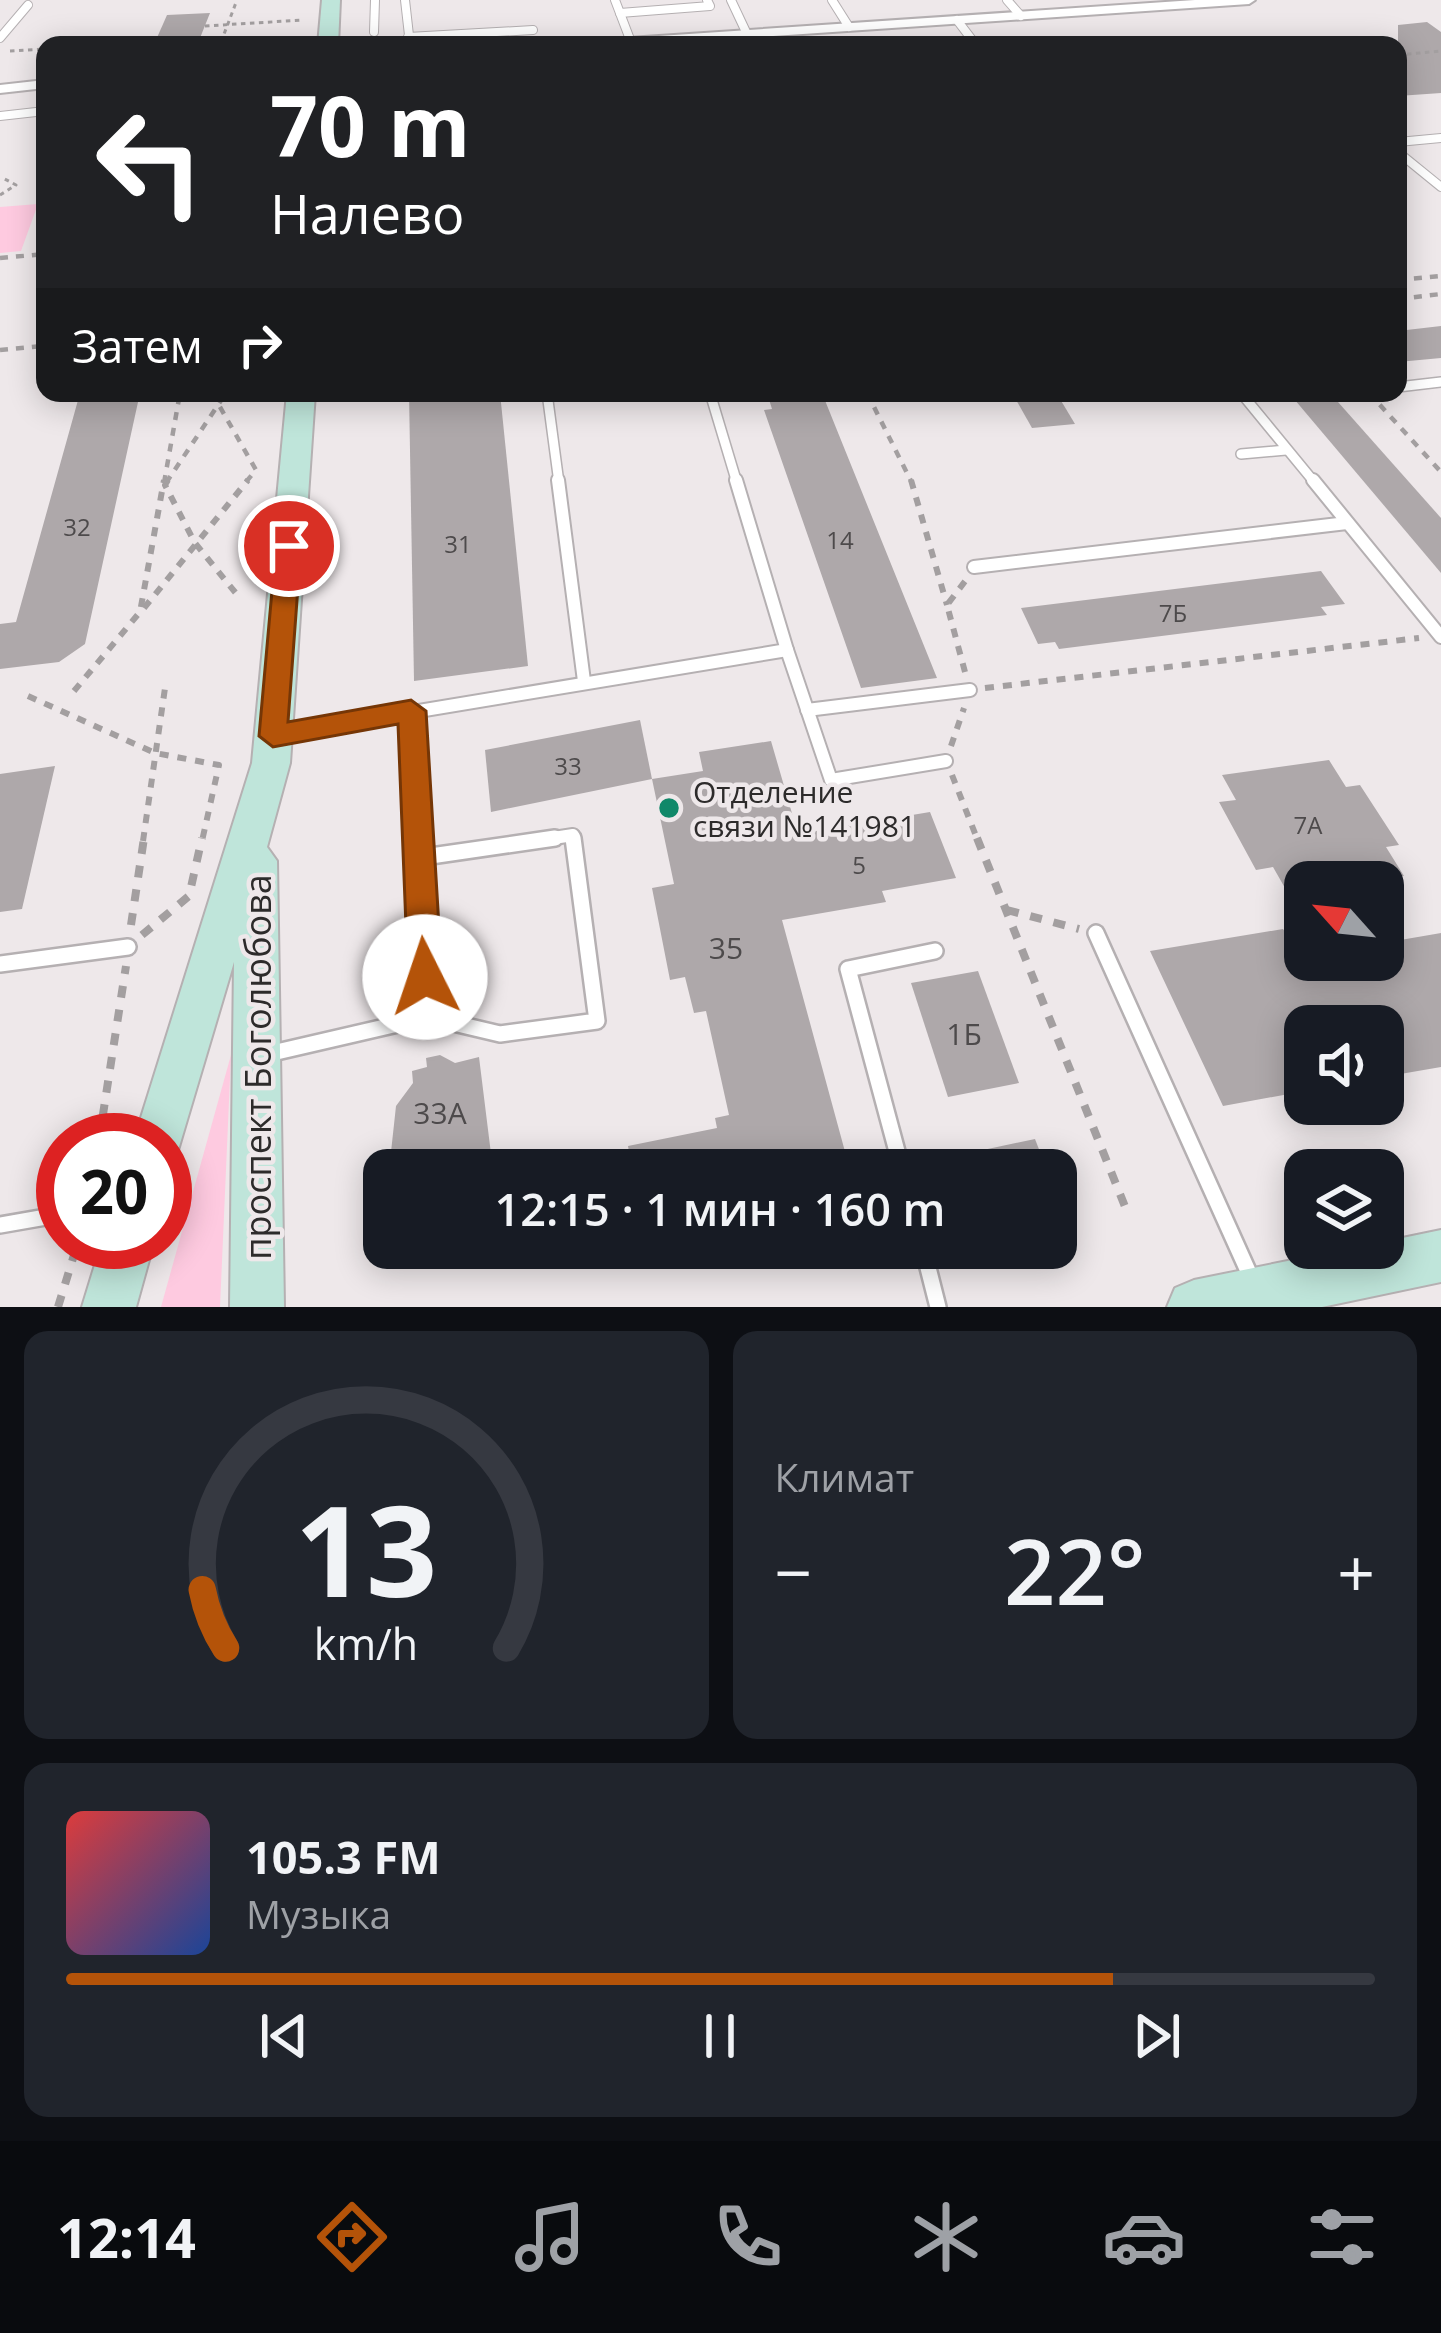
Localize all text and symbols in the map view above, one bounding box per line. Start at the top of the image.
text: 70 m [270,67,470,182]
icon: left [72,84,228,240]
text: Налево [270,176,465,250]
icon: right [227,312,293,378]
text: Затем [72,315,203,376]
pin [238,495,340,597]
house number: 32 [63,510,91,543]
icon: arrive [256,513,322,579]
house number: 14 [826,523,854,556]
house number: 31 [444,527,472,560]
house number: 7Б [1159,596,1187,629]
house number: 33 [554,749,582,782]
place label: Отделение связи №141981 [693,771,916,846]
marker: Отделение связи №141981 [656,795,682,821]
house number: 7А [1294,808,1323,841]
house number: 5 [852,848,866,881]
north arrow [1284,861,1404,981]
map controls [1284,861,1404,1269]
street label: проспект Боголюбова [233,874,282,1260]
position arrow [362,914,488,1040]
house number: 35 [709,927,743,968]
button: sound [1284,1005,1404,1125]
house number: 1Б [946,1013,982,1054]
house number: 33А [413,1092,467,1133]
speed limit sign: 20 [36,1113,192,1269]
button: layers [1284,1149,1404,1269]
text: 12:15 · 1 мин · 160 m [494,1178,946,1239]
text: Климат [775,1450,914,1503]
text: 13 [295,1464,438,1634]
text: 22° [1004,1509,1145,1631]
text: − [775,1526,812,1616]
text: + [1337,1526,1375,1616]
text: km/h [314,1614,418,1673]
text: 105.3 FM [246,1826,441,1887]
text: Музыка [246,1887,391,1940]
icon: previous [251,2003,317,2069]
icon: pause [687,2003,753,2069]
icon: next [1124,2003,1190,2069]
icon: directions [310,2195,394,2279]
icon: music [508,2195,592,2279]
icon: phone [706,2195,790,2279]
icon: climate [904,2195,988,2279]
icon: car [1102,2195,1186,2279]
icon: filters [1300,2195,1384,2279]
text: 12:14 [57,2200,196,2274]

